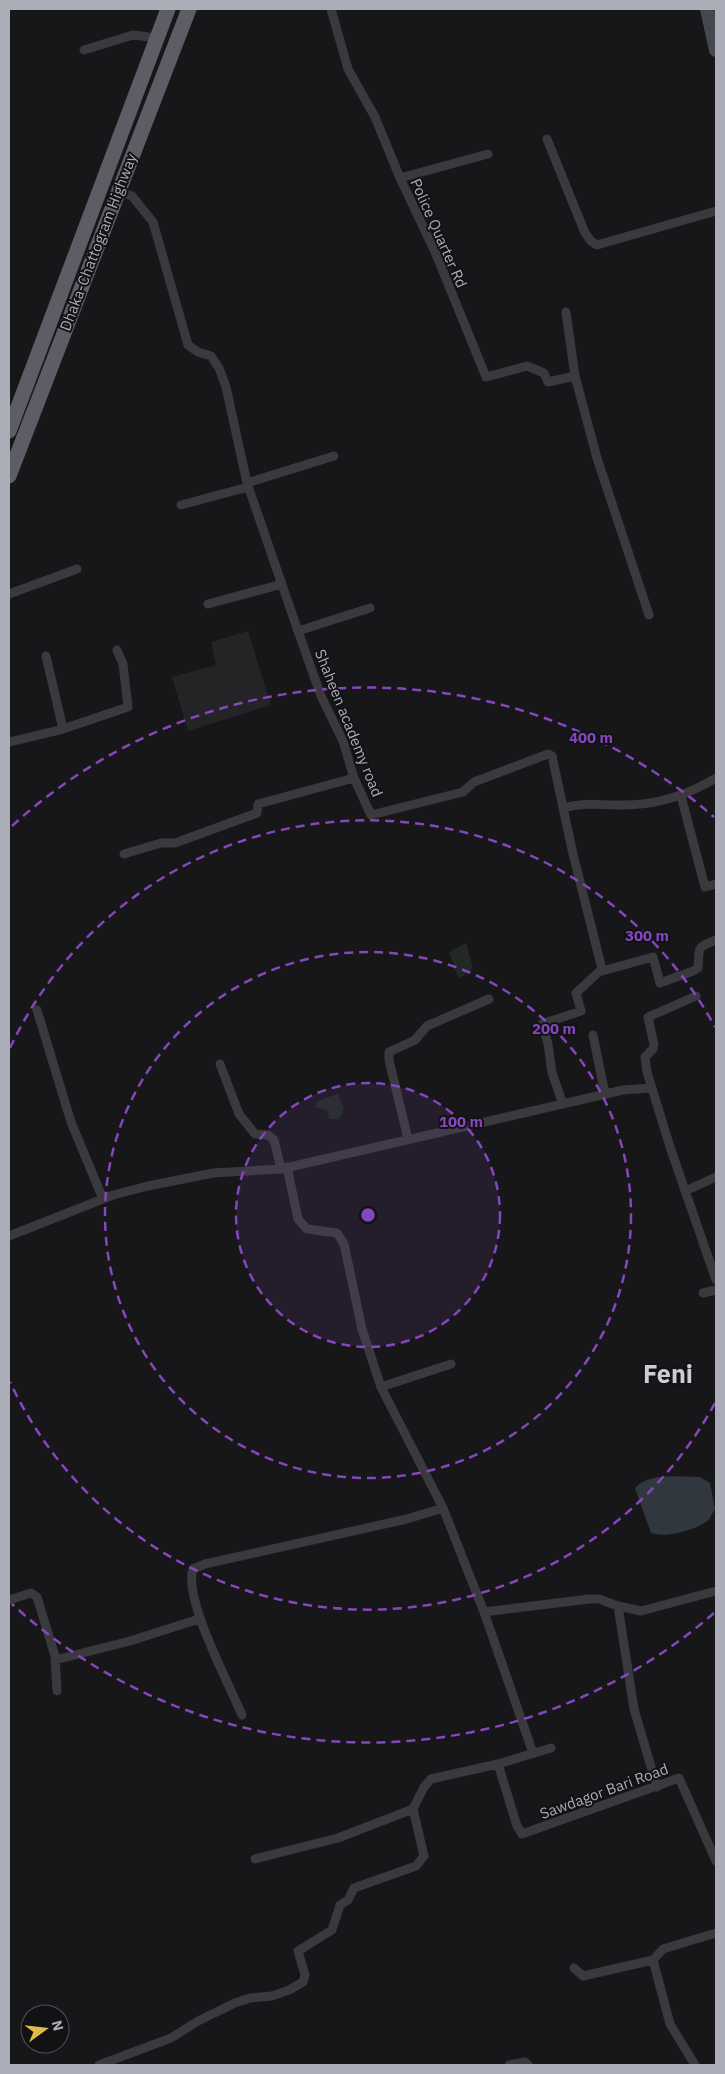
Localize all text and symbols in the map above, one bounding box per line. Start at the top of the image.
street label: Dhaka-Chattogram Highway [55,150,141,333]
street label: Police Quarter Rd [406,175,472,291]
street label: Shaheen academy road [311,646,387,800]
text: 400 m [569,728,613,747]
text: 300 m [625,926,669,945]
text: 200 m [532,1019,576,1038]
text: 100 m [439,1112,483,1131]
centre of rings [359,1206,377,1224]
district label: Feni [643,1357,693,1390]
street label: Sawdagor Bari Road [537,1759,671,1823]
north arrow [20,2004,70,2054]
text: N [48,2018,68,2033]

